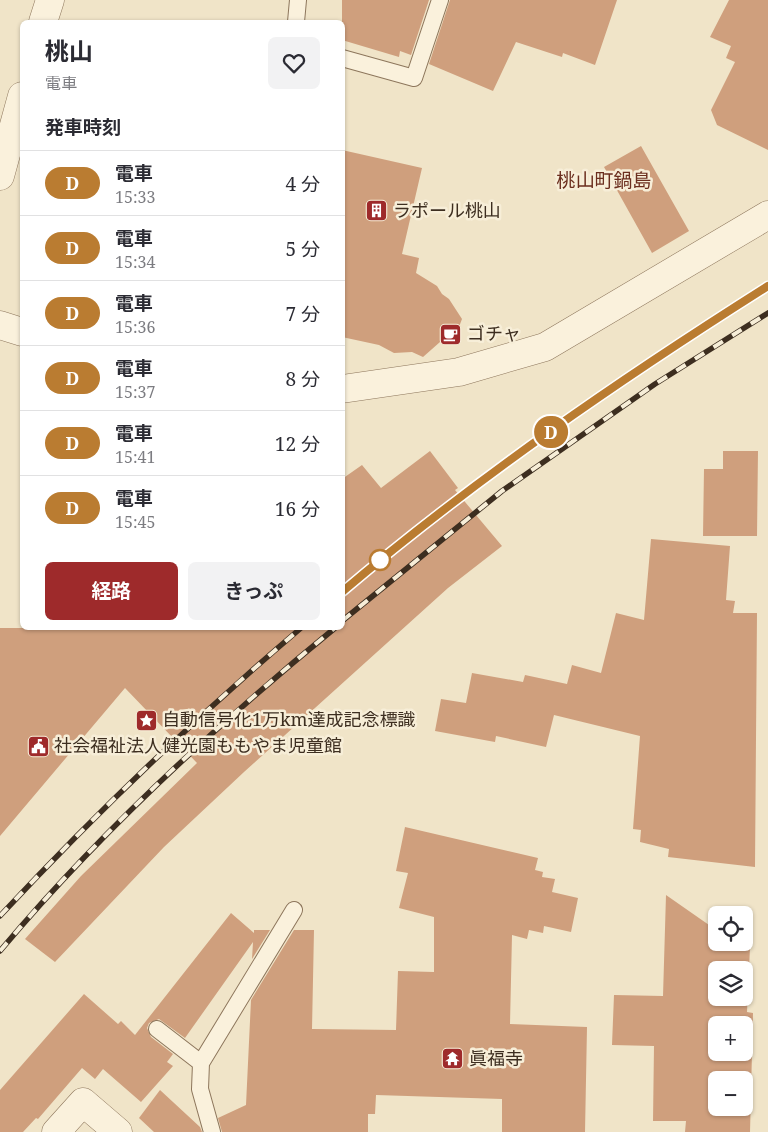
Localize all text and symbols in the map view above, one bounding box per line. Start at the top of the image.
text: 桃山 [45,34,93,67]
button: heart [268,37,320,89]
text: 電車 [45,72,77,94]
text: 発車時刻 [45,114,121,140]
text: 電車 [115,160,153,186]
district label: 桃山町鍋島 [556,167,652,193]
text: D [66,171,79,195]
text: 4 分 [285,171,320,197]
text: 15:33 [115,186,155,208]
place label: ラポール桃山 [393,198,501,222]
building icon: ラポール桃山 [365,199,389,223]
text: 電車 [115,225,153,251]
text: D [66,236,79,260]
text: 5 分 [285,236,320,262]
text: 15:34 [115,251,155,273]
text: 電車 [115,290,153,316]
text: D [66,301,79,325]
text: 7 分 [285,301,320,327]
text: 15:36 [115,316,155,338]
place label: ゴチャ [467,321,521,345]
cafe icon: ゴチャ [439,322,463,346]
text: 電車 [115,355,153,381]
text: D [66,366,79,390]
text: 8 分 [285,366,320,392]
text: 15:37 [115,381,155,403]
line badge: D [535,416,567,448]
text: 電車 [115,420,153,446]
text: D [544,420,558,444]
text: D [66,431,79,455]
text: 12 分 [275,431,320,457]
text: 15:41 [115,446,155,468]
text: 電車 [115,485,153,511]
text: D [66,496,79,520]
text: 16 分 [275,496,320,522]
text: 15:45 [115,511,155,533]
unlabelled marker [369,549,391,571]
button: 経路 [45,562,178,620]
button: きっぷ [188,562,320,620]
place label: 自動信号化1万km達成記念標識 [162,707,416,731]
place icon: 自動信号化1万km達成記念標識 [134,708,158,732]
place label: 社会福祉法人健光園ももやま児童館 [54,733,342,757]
public building icon: 社会福祉法人健光園ももやま児童館 [26,734,50,758]
map controls [708,906,753,1116]
button: locate [708,906,753,951]
button: layers [708,961,753,1006]
button: + [708,1016,753,1061]
place label: 眞福寺 [469,1046,523,1070]
temple icon: 眞福寺 [441,1047,465,1071]
button: − [708,1071,753,1116]

